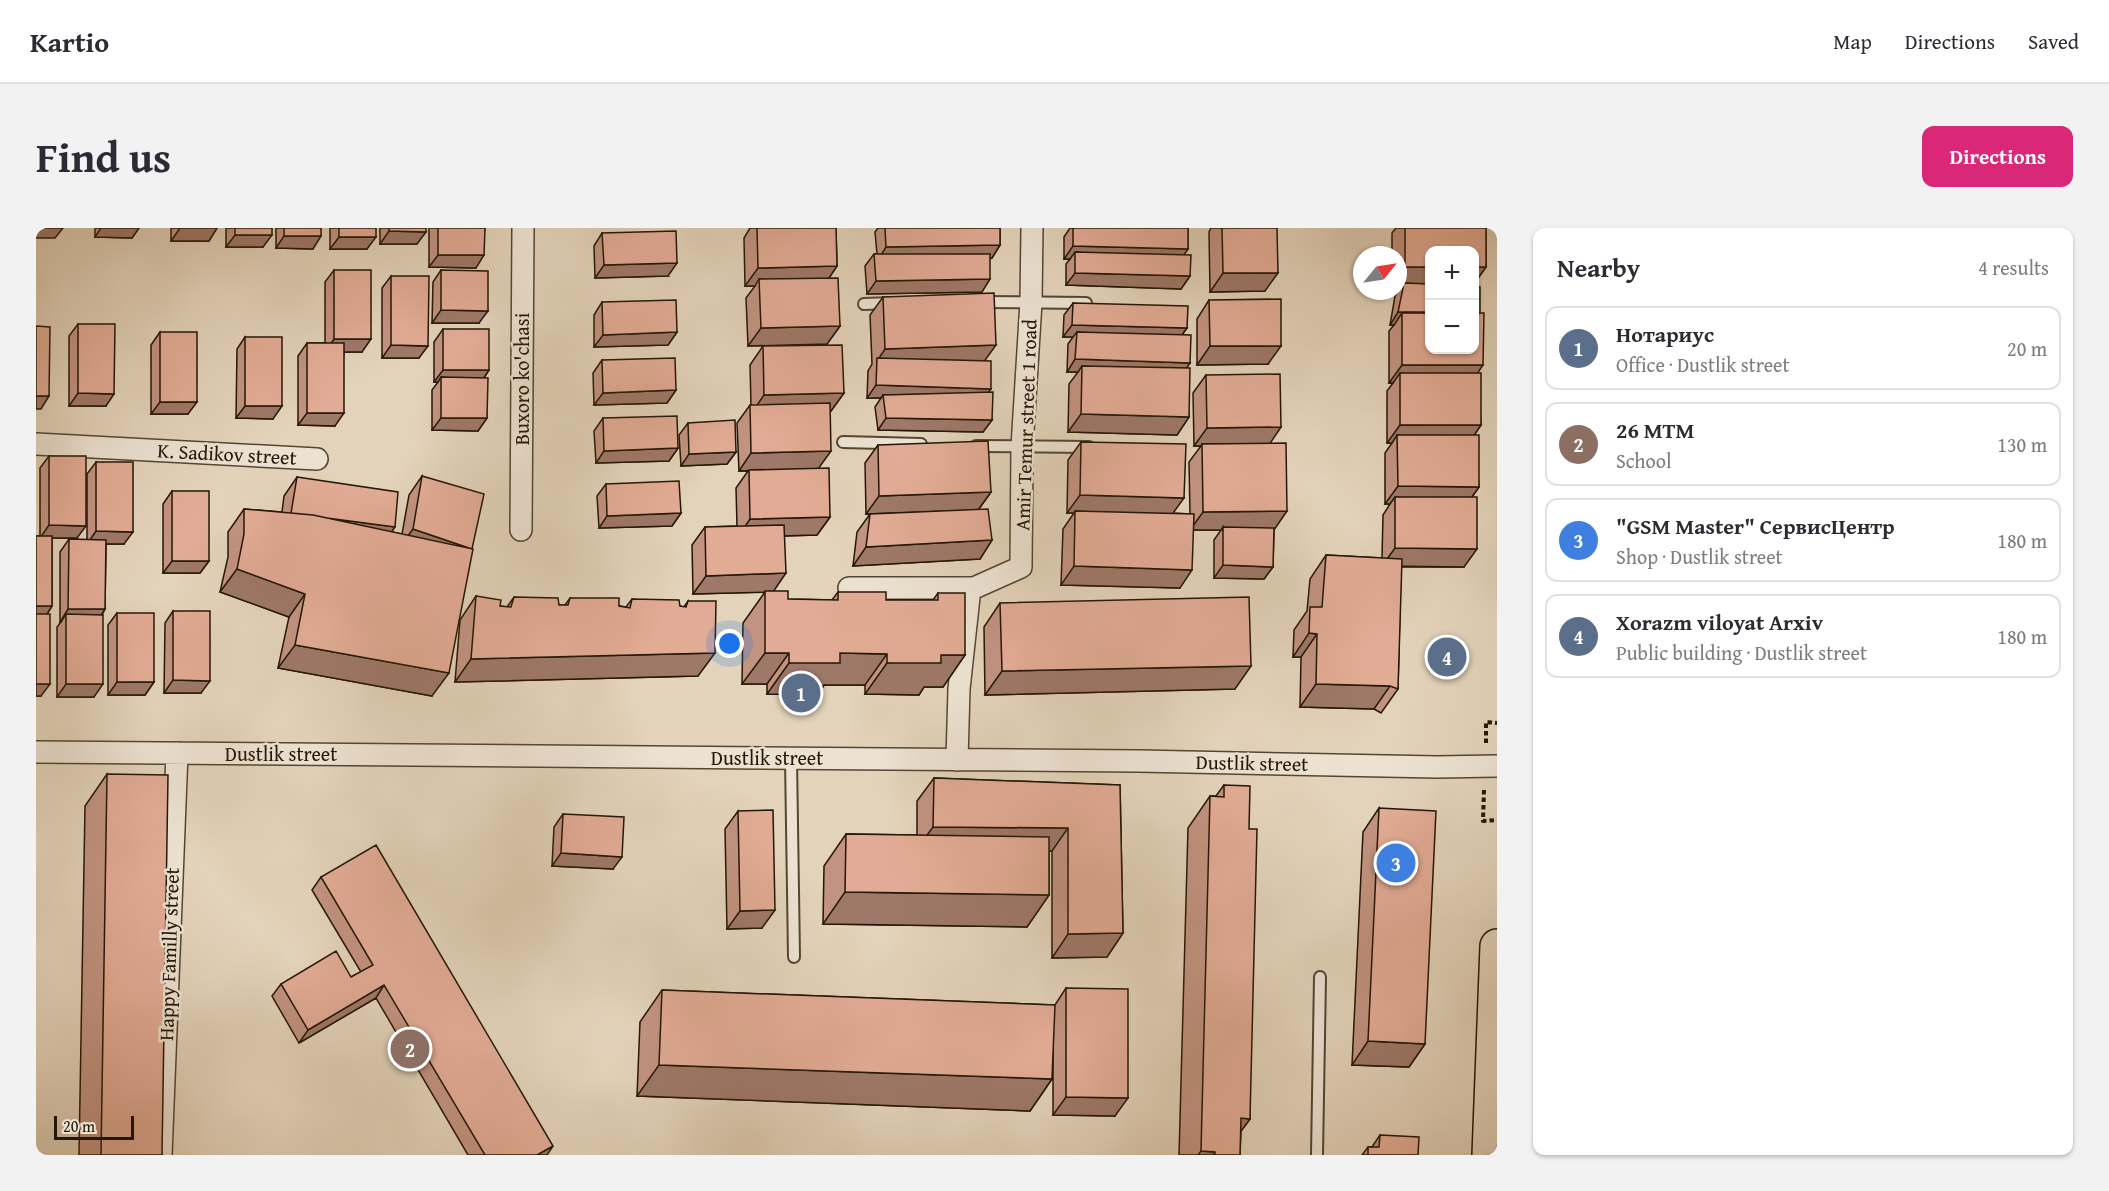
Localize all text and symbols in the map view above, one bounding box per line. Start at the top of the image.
text: Kartio [30,21,109,62]
text: Map [1833,26,1872,57]
text: Directions [1905,26,1995,57]
text: Saved [2028,26,2079,57]
text: Find us [36,126,171,187]
button: Directions [1922,126,2073,187]
north arrow [1353,246,1407,300]
map controls [1425,246,1479,354]
button: + [1425,246,1479,300]
text: Nearby [1557,248,1640,287]
text: 4 results [1978,253,2049,282]
button: − [1425,300,1479,354]
street label: Buxoro ko'chasi [507,312,536,445]
street label: Amir Temur street 1 road [1007,318,1044,531]
text: Нотариус [1616,318,1714,350]
text: 1 [1573,334,1584,363]
text: 20 m [2007,334,2047,363]
text: Office · Dustlik street [1616,350,1790,379]
text: 26 MTM [1616,414,1694,446]
text: 2 [1573,430,1584,459]
text: 130 m [1997,430,2047,459]
street label: K. Sadikov street [157,435,297,472]
text: School [1616,446,1672,475]
text: "GSM Master" СервисЦентр [1616,510,1895,542]
text: 3 [1573,526,1584,555]
text: 180 m [1997,526,2047,555]
text: Shop · Dustlik street [1616,542,1783,571]
text: Xorazm viloyat Arxiv [1616,606,1823,638]
text: 4 [1573,622,1584,651]
text: 180 m [1997,622,2047,651]
your location [715,629,744,658]
pin: 4 [1428,634,1466,680]
text: Public building · Dustlik street [1616,638,1867,667]
pin: 1 [782,670,820,716]
street label: Dustlik street [225,739,337,768]
street label: Dustlik street [711,743,823,772]
street label: Dustlik street [1195,747,1309,778]
pin: 3 [1376,840,1416,886]
street label: Happy Familly street [151,867,186,1041]
pin: 2 [390,1026,430,1072]
scale bar [54,1113,134,1140]
text: 20 m [63,1114,95,1138]

